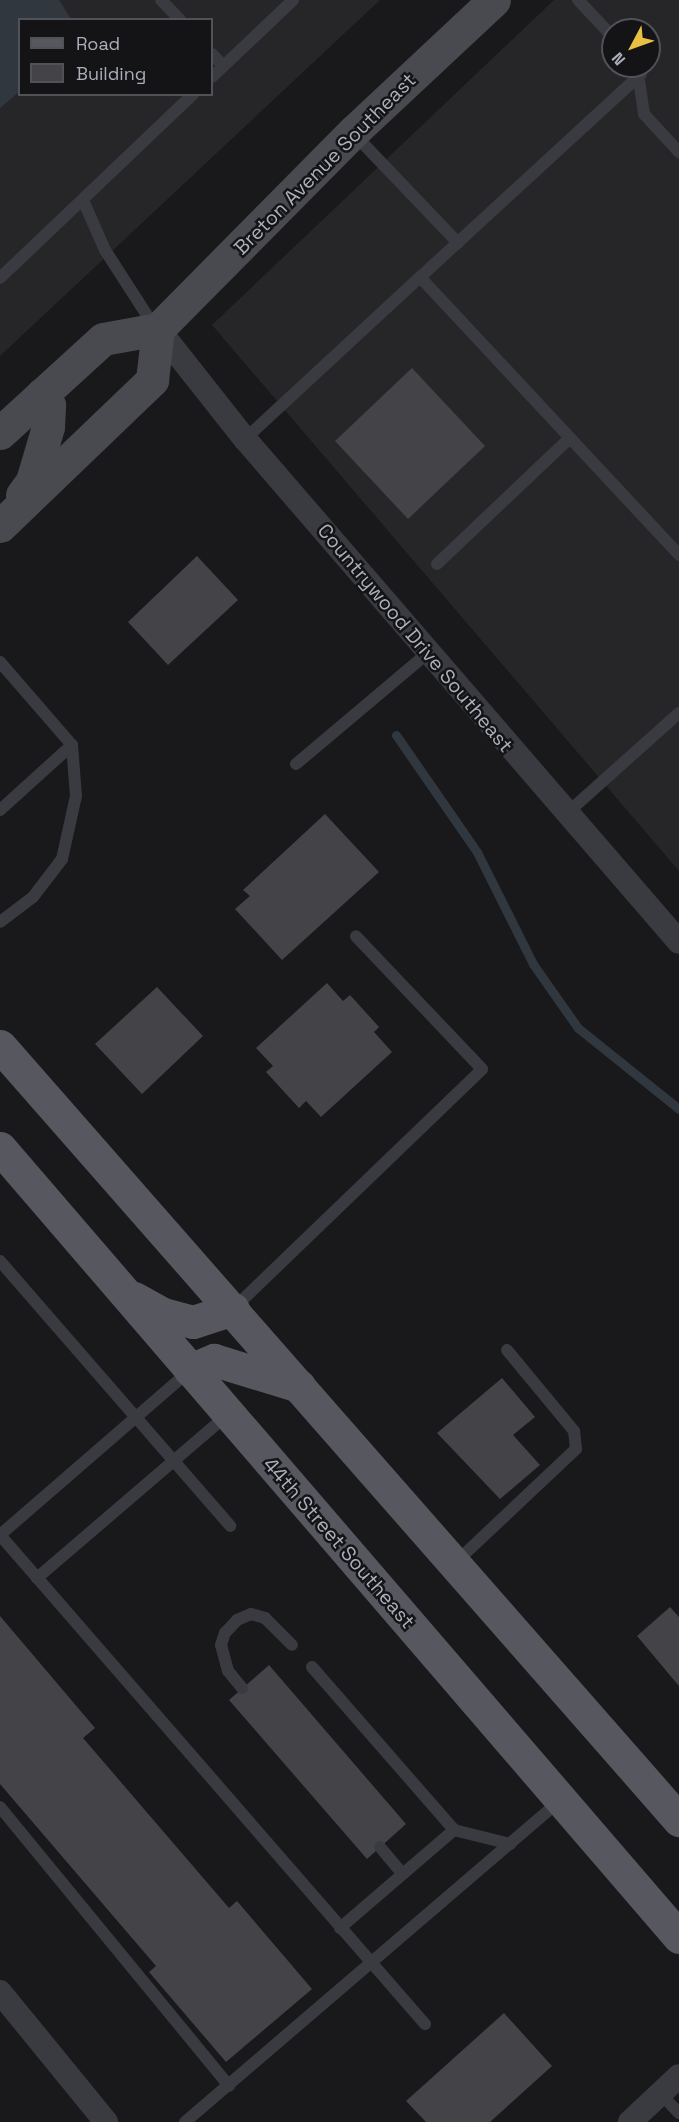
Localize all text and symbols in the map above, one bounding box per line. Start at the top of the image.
legend [18,18,213,96]
north arrow [601,18,661,78]
text: Road [76,32,120,55]
text: N [607,48,630,70]
text: Building [76,62,146,85]
street label: Breton Avenue Southeast [229,68,421,260]
street label: Countrywood Drive Southeast [312,519,518,757]
street label: 44th Street Southeast [258,1453,420,1633]

